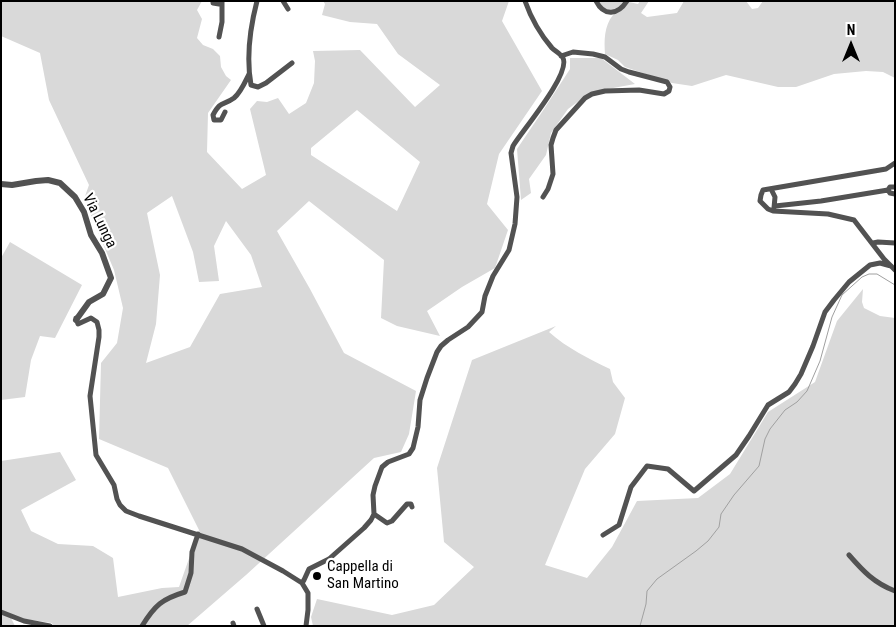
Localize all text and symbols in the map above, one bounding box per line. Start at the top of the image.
north arrow [826,20,876,70]
text: N [847,22,855,38]
street label: Via Lunga [78,191,120,251]
place label: Cappella di San Martino [327,558,399,593]
marker: Cappella di San Martino [311,570,323,582]

